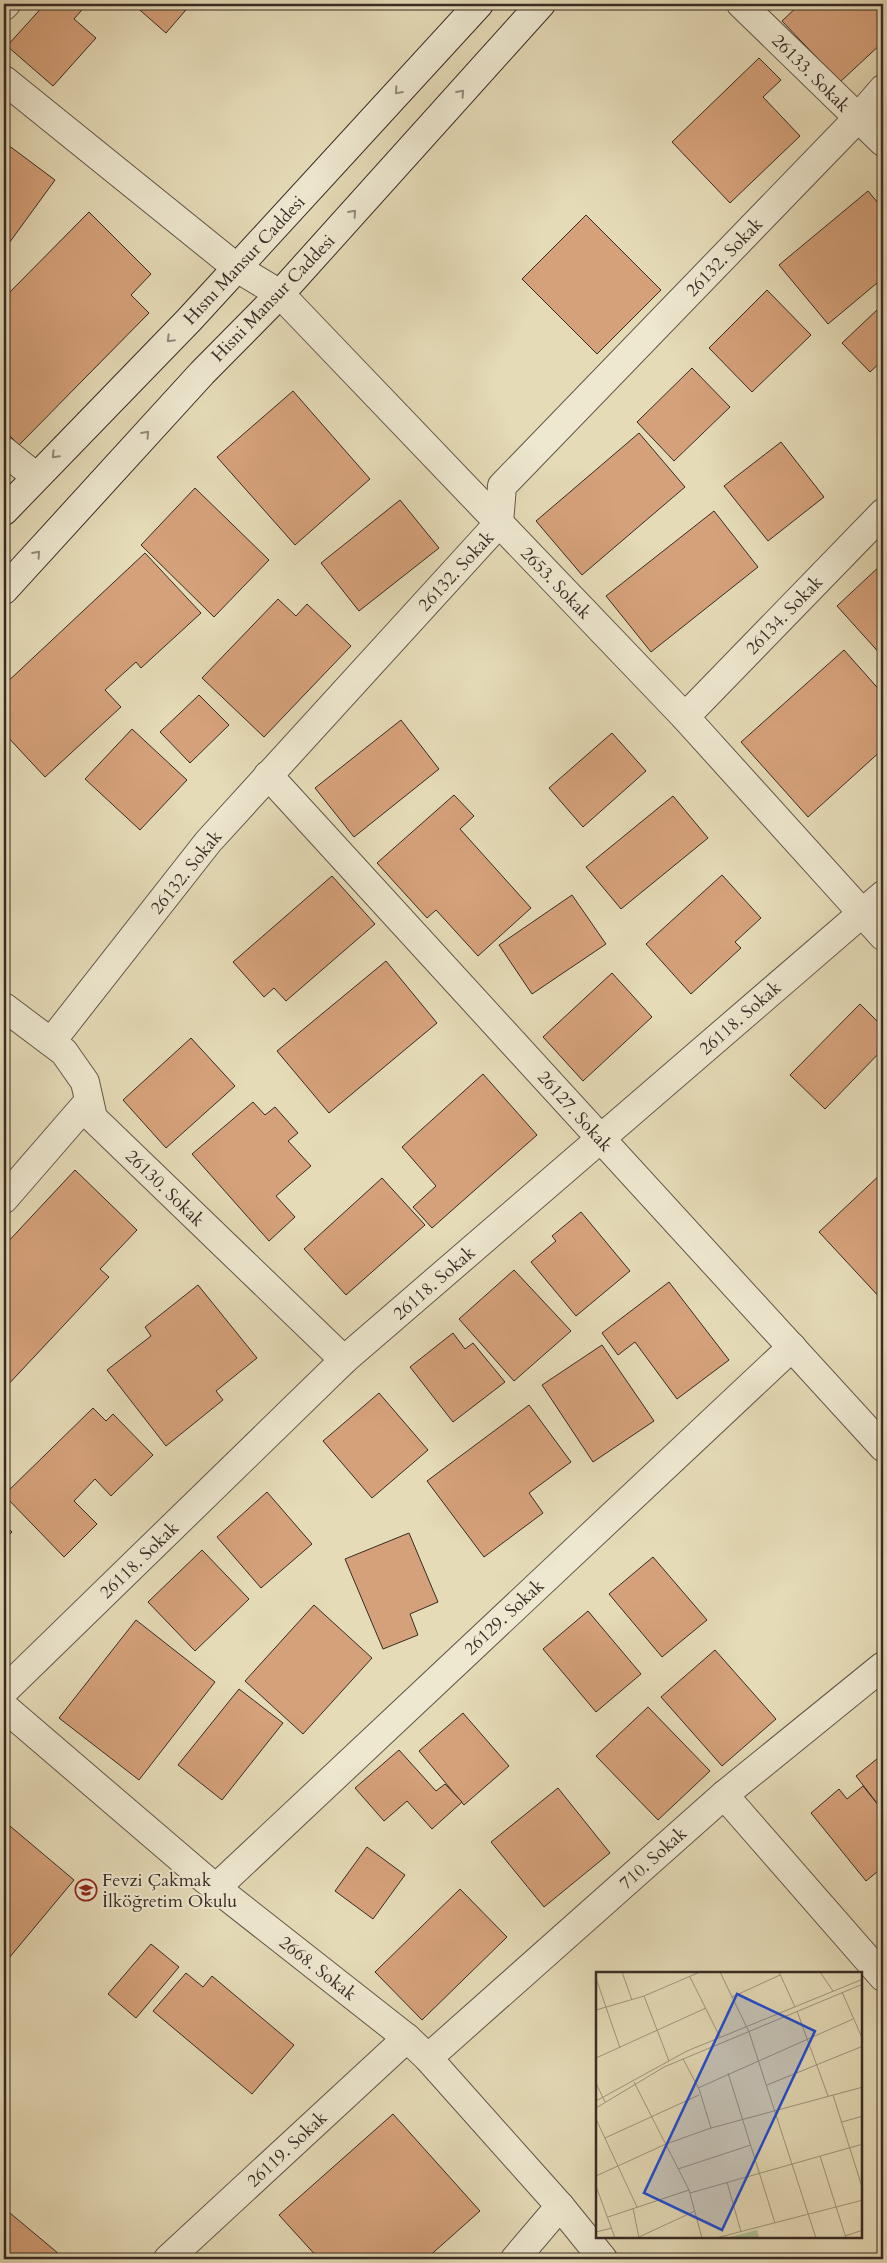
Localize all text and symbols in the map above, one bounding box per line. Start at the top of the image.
street label: 26133. Sokak [766,29,856,118]
one-way arrow [395,86,404,95]
one-way arrow [456,89,465,98]
street label: Hısnı Mansur Caddesi [178,190,311,330]
one-way arrow [347,210,356,219]
street label: 26132. Sokak [680,212,769,302]
street label: Hisni Mansur Caddesi [206,229,341,368]
one-way arrow [166,334,175,343]
one-way arrow [140,431,149,440]
one-way arrow [52,449,61,458]
street label: 26132. Sokak [413,526,500,617]
street label: 2653. Sokak [515,542,597,625]
one-way arrow [31,551,40,560]
street label: 26134. Sokak [740,570,829,660]
street label: 26132. Sokak [145,825,228,920]
street label: 26118. Sokak [694,975,787,1061]
street label: 26127. Sokak [531,1065,618,1158]
street label: 26130. Sokak [120,1144,210,1233]
street label: 26118. Sokak [388,1240,481,1326]
street label: 26118. Sokak [94,1516,185,1605]
street label: 26129. Sokak [459,1573,550,1661]
street label: 710. Sokak [614,1821,693,1895]
place label: Fevzi Çakmak İlköğretim Okulu [102,1868,237,1914]
school or university icon: Fevzi Çakmak İlköğretim Okulu [74,1878,98,1902]
street label: 2668. Sokak [274,1930,362,2007]
inset map [596,1972,862,2238]
street label: 26119. Sokak [242,2105,333,2193]

